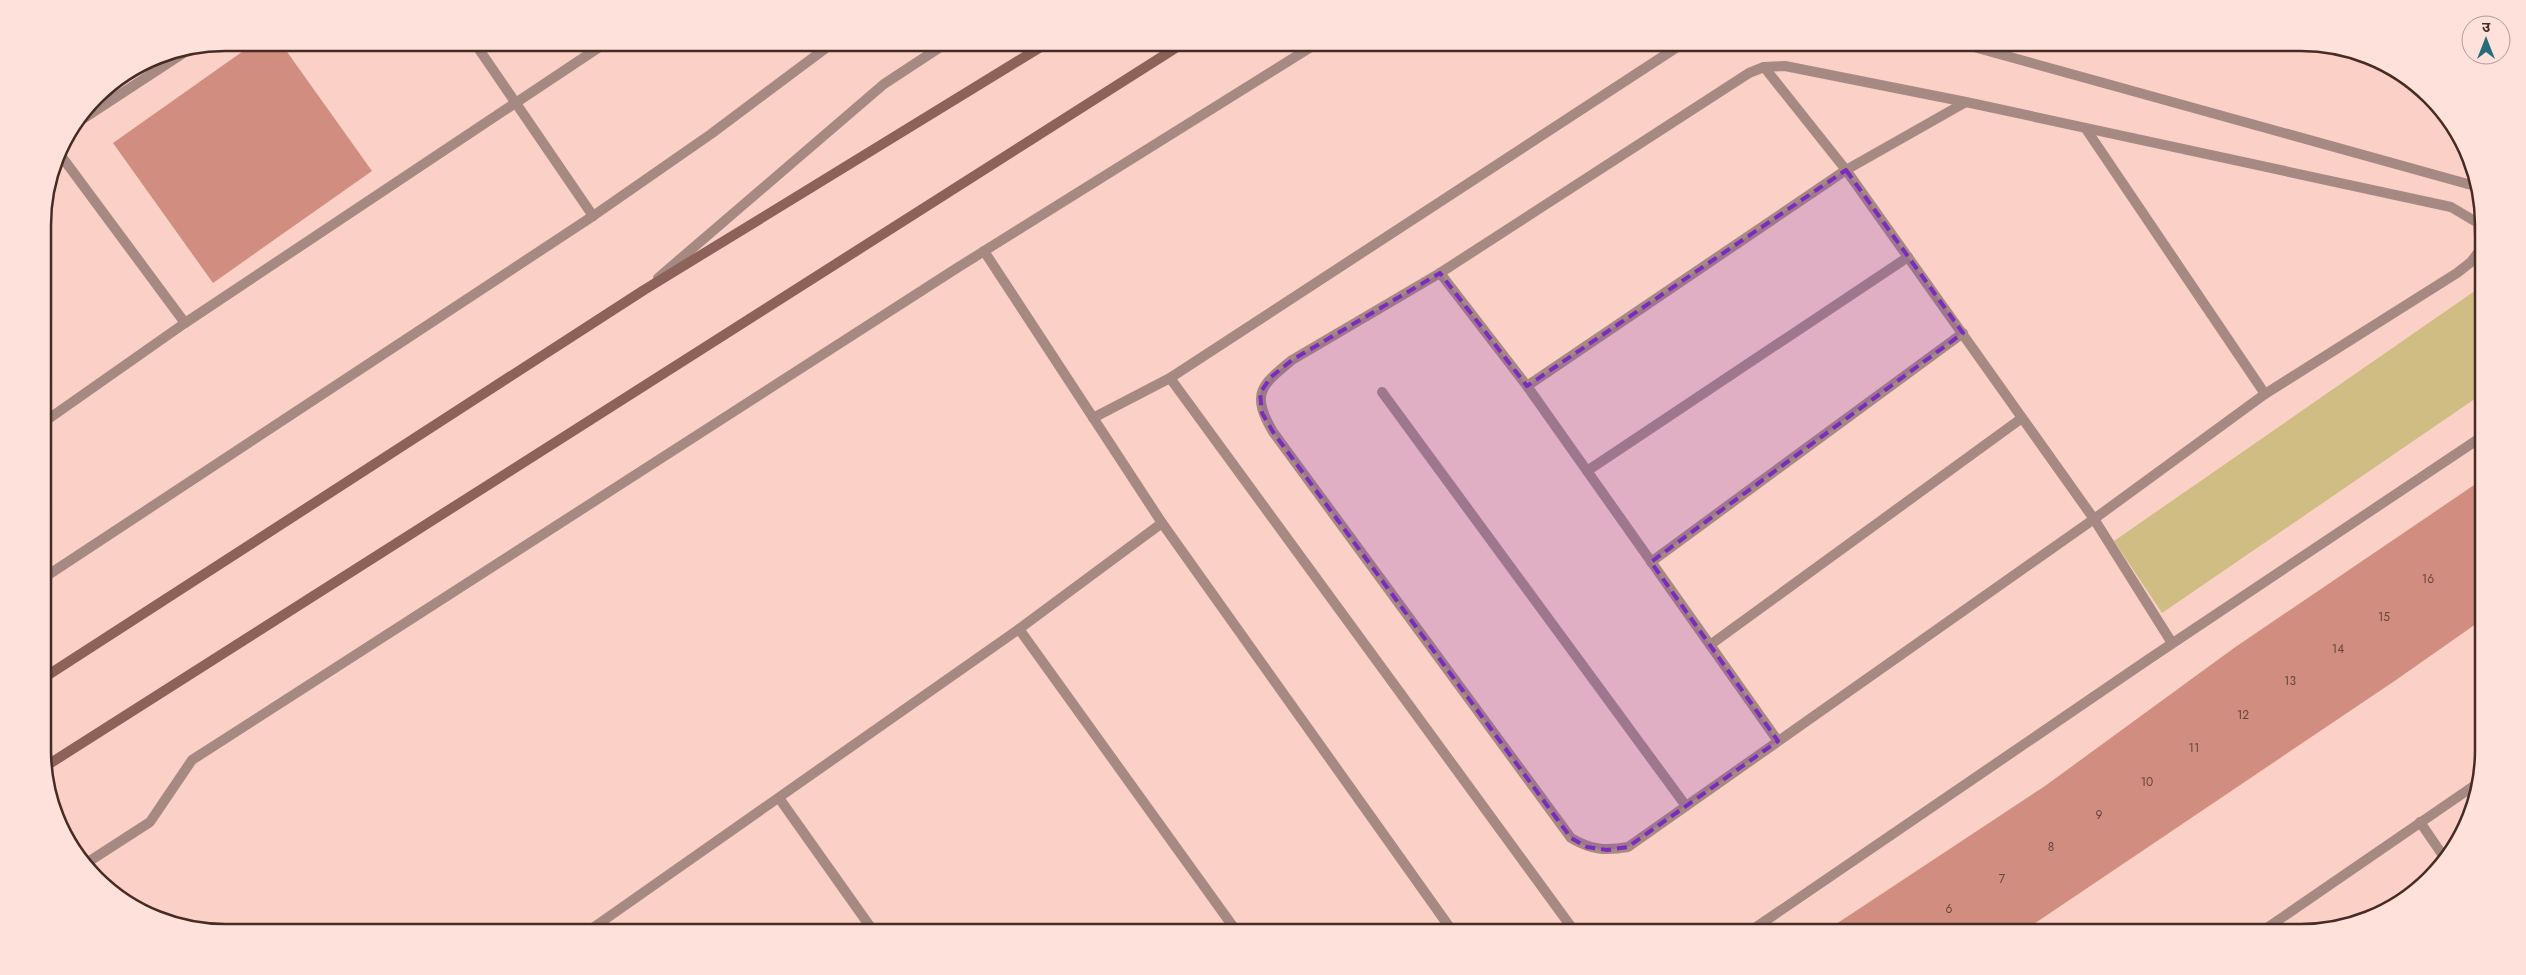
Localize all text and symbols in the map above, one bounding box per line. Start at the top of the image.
north arrow [2461,15,2511,65]
text: उ [2482,17,2491,37]
house number: 16 [2422,570,2434,588]
house number: 15 [2378,608,2390,626]
house number: 14 [2332,640,2344,658]
house number: 13 [2284,672,2296,690]
house number: 12 [2237,706,2249,724]
house number: 11 [2189,739,2199,757]
house number: 10 [2141,773,2153,791]
house number: 9 [2096,806,2103,824]
house number: 8 [2048,838,2054,856]
house number: 7 [1999,870,2006,888]
house number: 6 [1946,900,1953,918]

